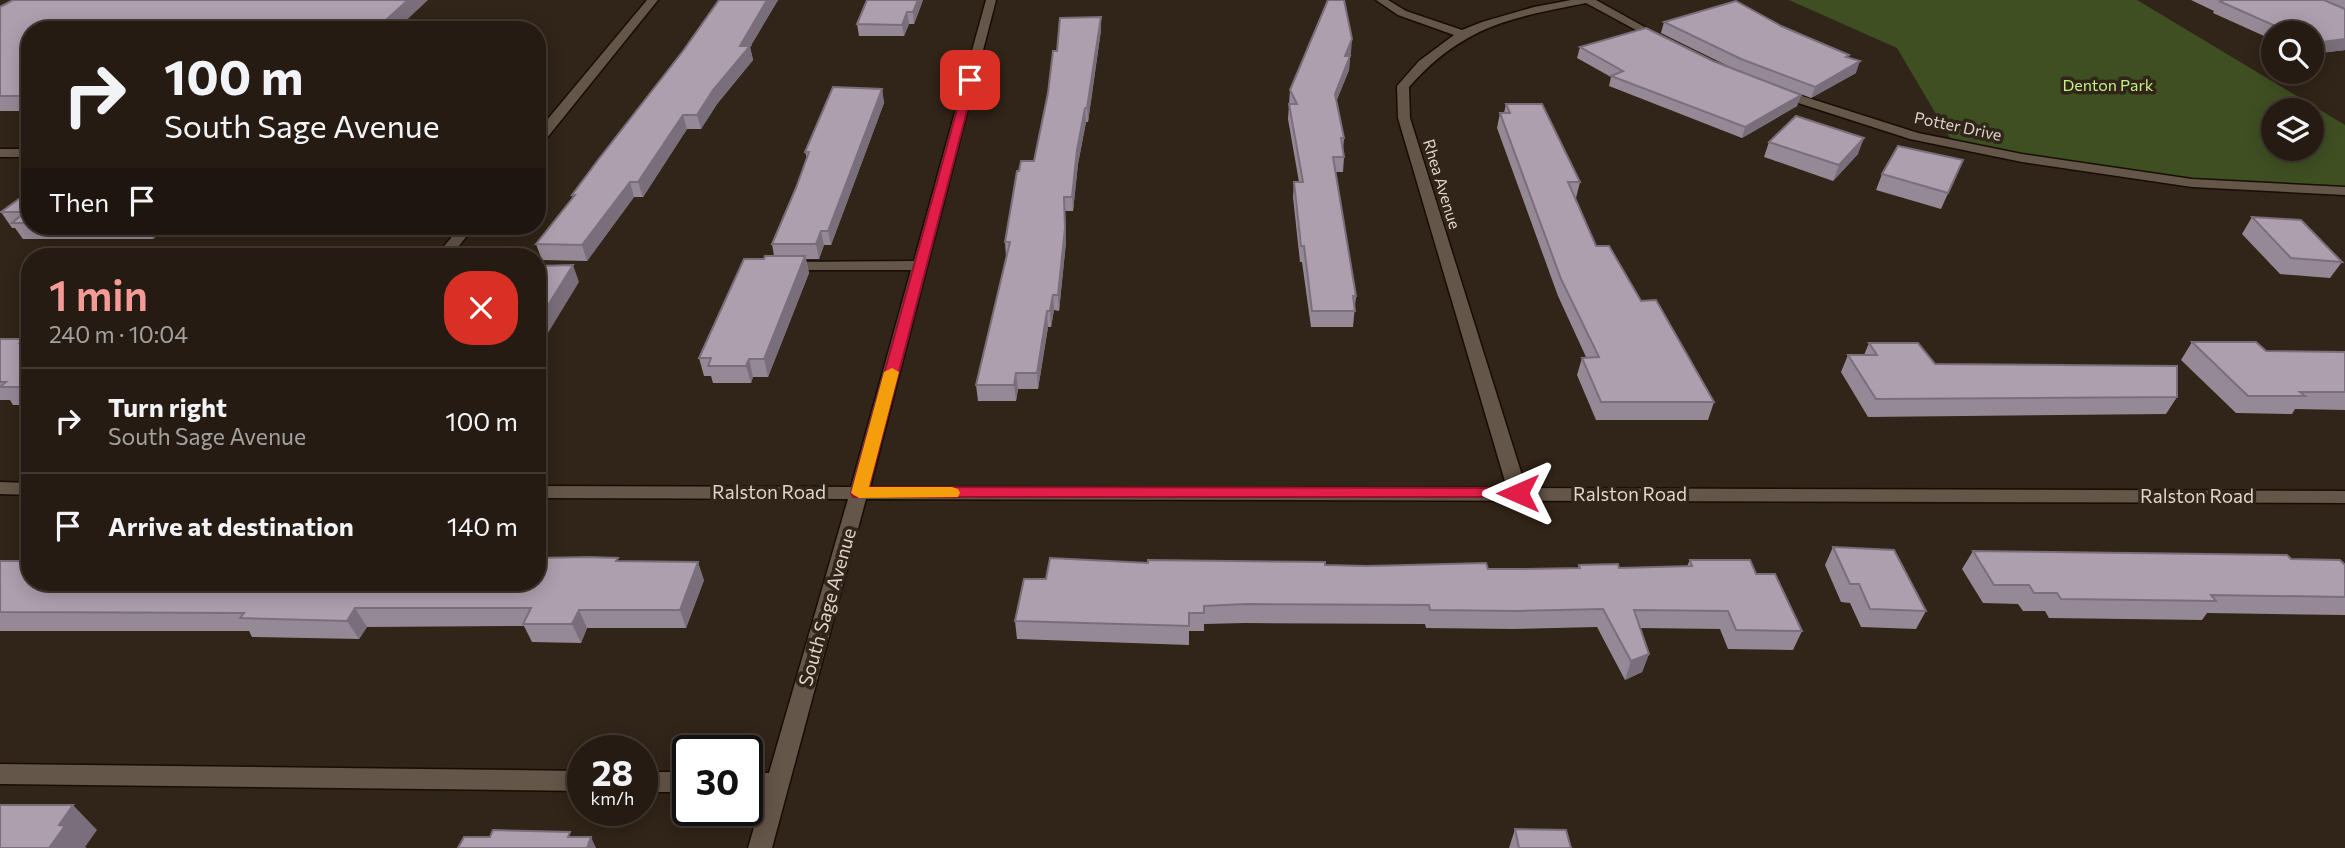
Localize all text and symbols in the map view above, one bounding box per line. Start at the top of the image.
map controls [2261,21,2324,161]
button: search [2261,21,2324,84]
text: 100 m [164,45,303,105]
icon: right [49,49,140,140]
pin [940,50,1000,110]
icon: arrive [951,61,989,99]
park label: Denton Park [2062,75,2154,94]
button: layers [2261,98,2324,161]
text: South Sage Avenue [164,105,440,145]
street label: Potter Drive [1913,107,2003,144]
street label: Rhea Avenue [1420,137,1465,231]
icon: arrive [123,182,161,220]
text: Then [49,186,109,217]
text: 1 min [49,268,148,320]
button: close [444,271,518,345]
text: 240 m · 10:04 [49,320,188,348]
text: Turn right [108,391,227,422]
icon: right [49,402,87,440]
text: 100 m [445,405,518,436]
text: South Sage Avenue [108,422,306,450]
position arrow [1481,456,1555,530]
street label: Ralston Road [712,480,826,503]
street label: Ralston Road [1573,482,1687,505]
street label: Ralston Road [2140,484,2254,507]
icon: arrive [49,507,87,545]
text: Arrive at destination [108,510,354,541]
text: 140 m [447,510,518,541]
street label: South Sage Avenue [793,525,860,689]
speed limit sign: 30 [672,735,763,826]
text: 28 [592,750,633,793]
text: km/h [591,787,634,809]

